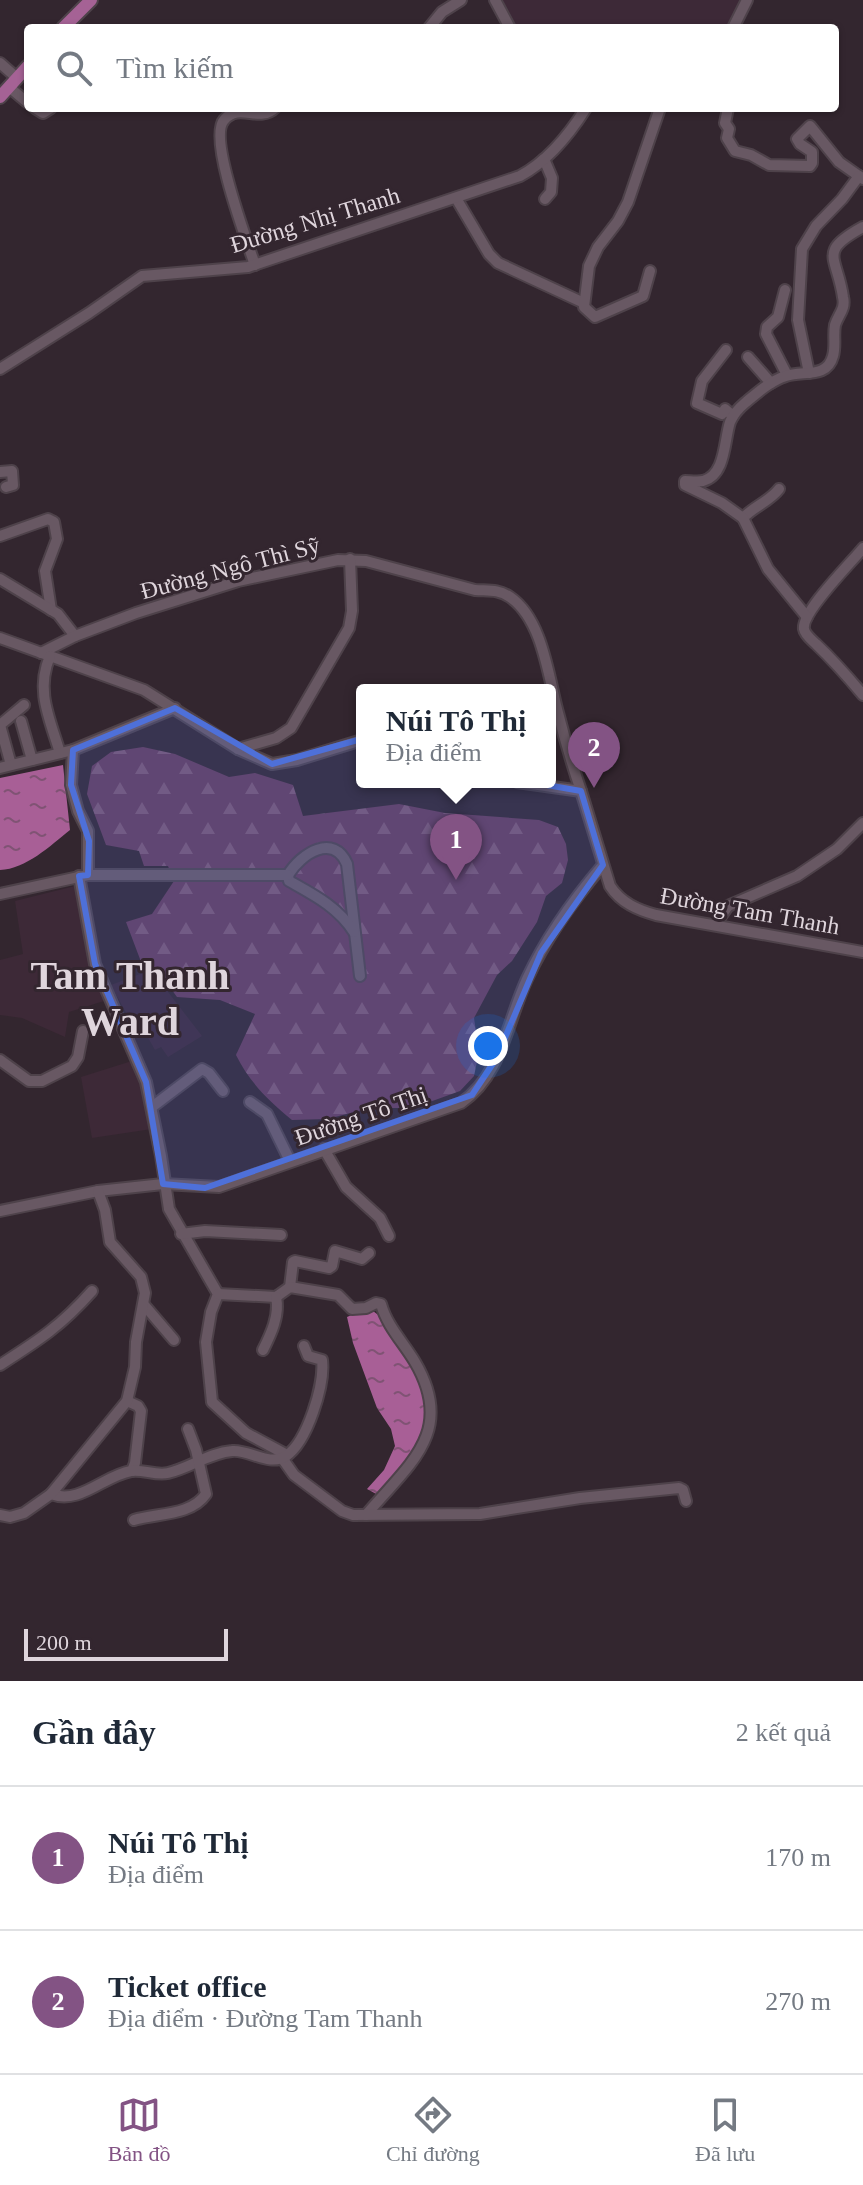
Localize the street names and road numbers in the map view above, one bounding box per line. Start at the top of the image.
street label: Đường Nhị Thanh [227,182,403,258]
street label: Đường Ngô Thì Sỹ [137,532,323,604]
street label: Đường Tam Thanh [658,882,842,940]
street label: Đường Tô Thị [291,1081,431,1151]

